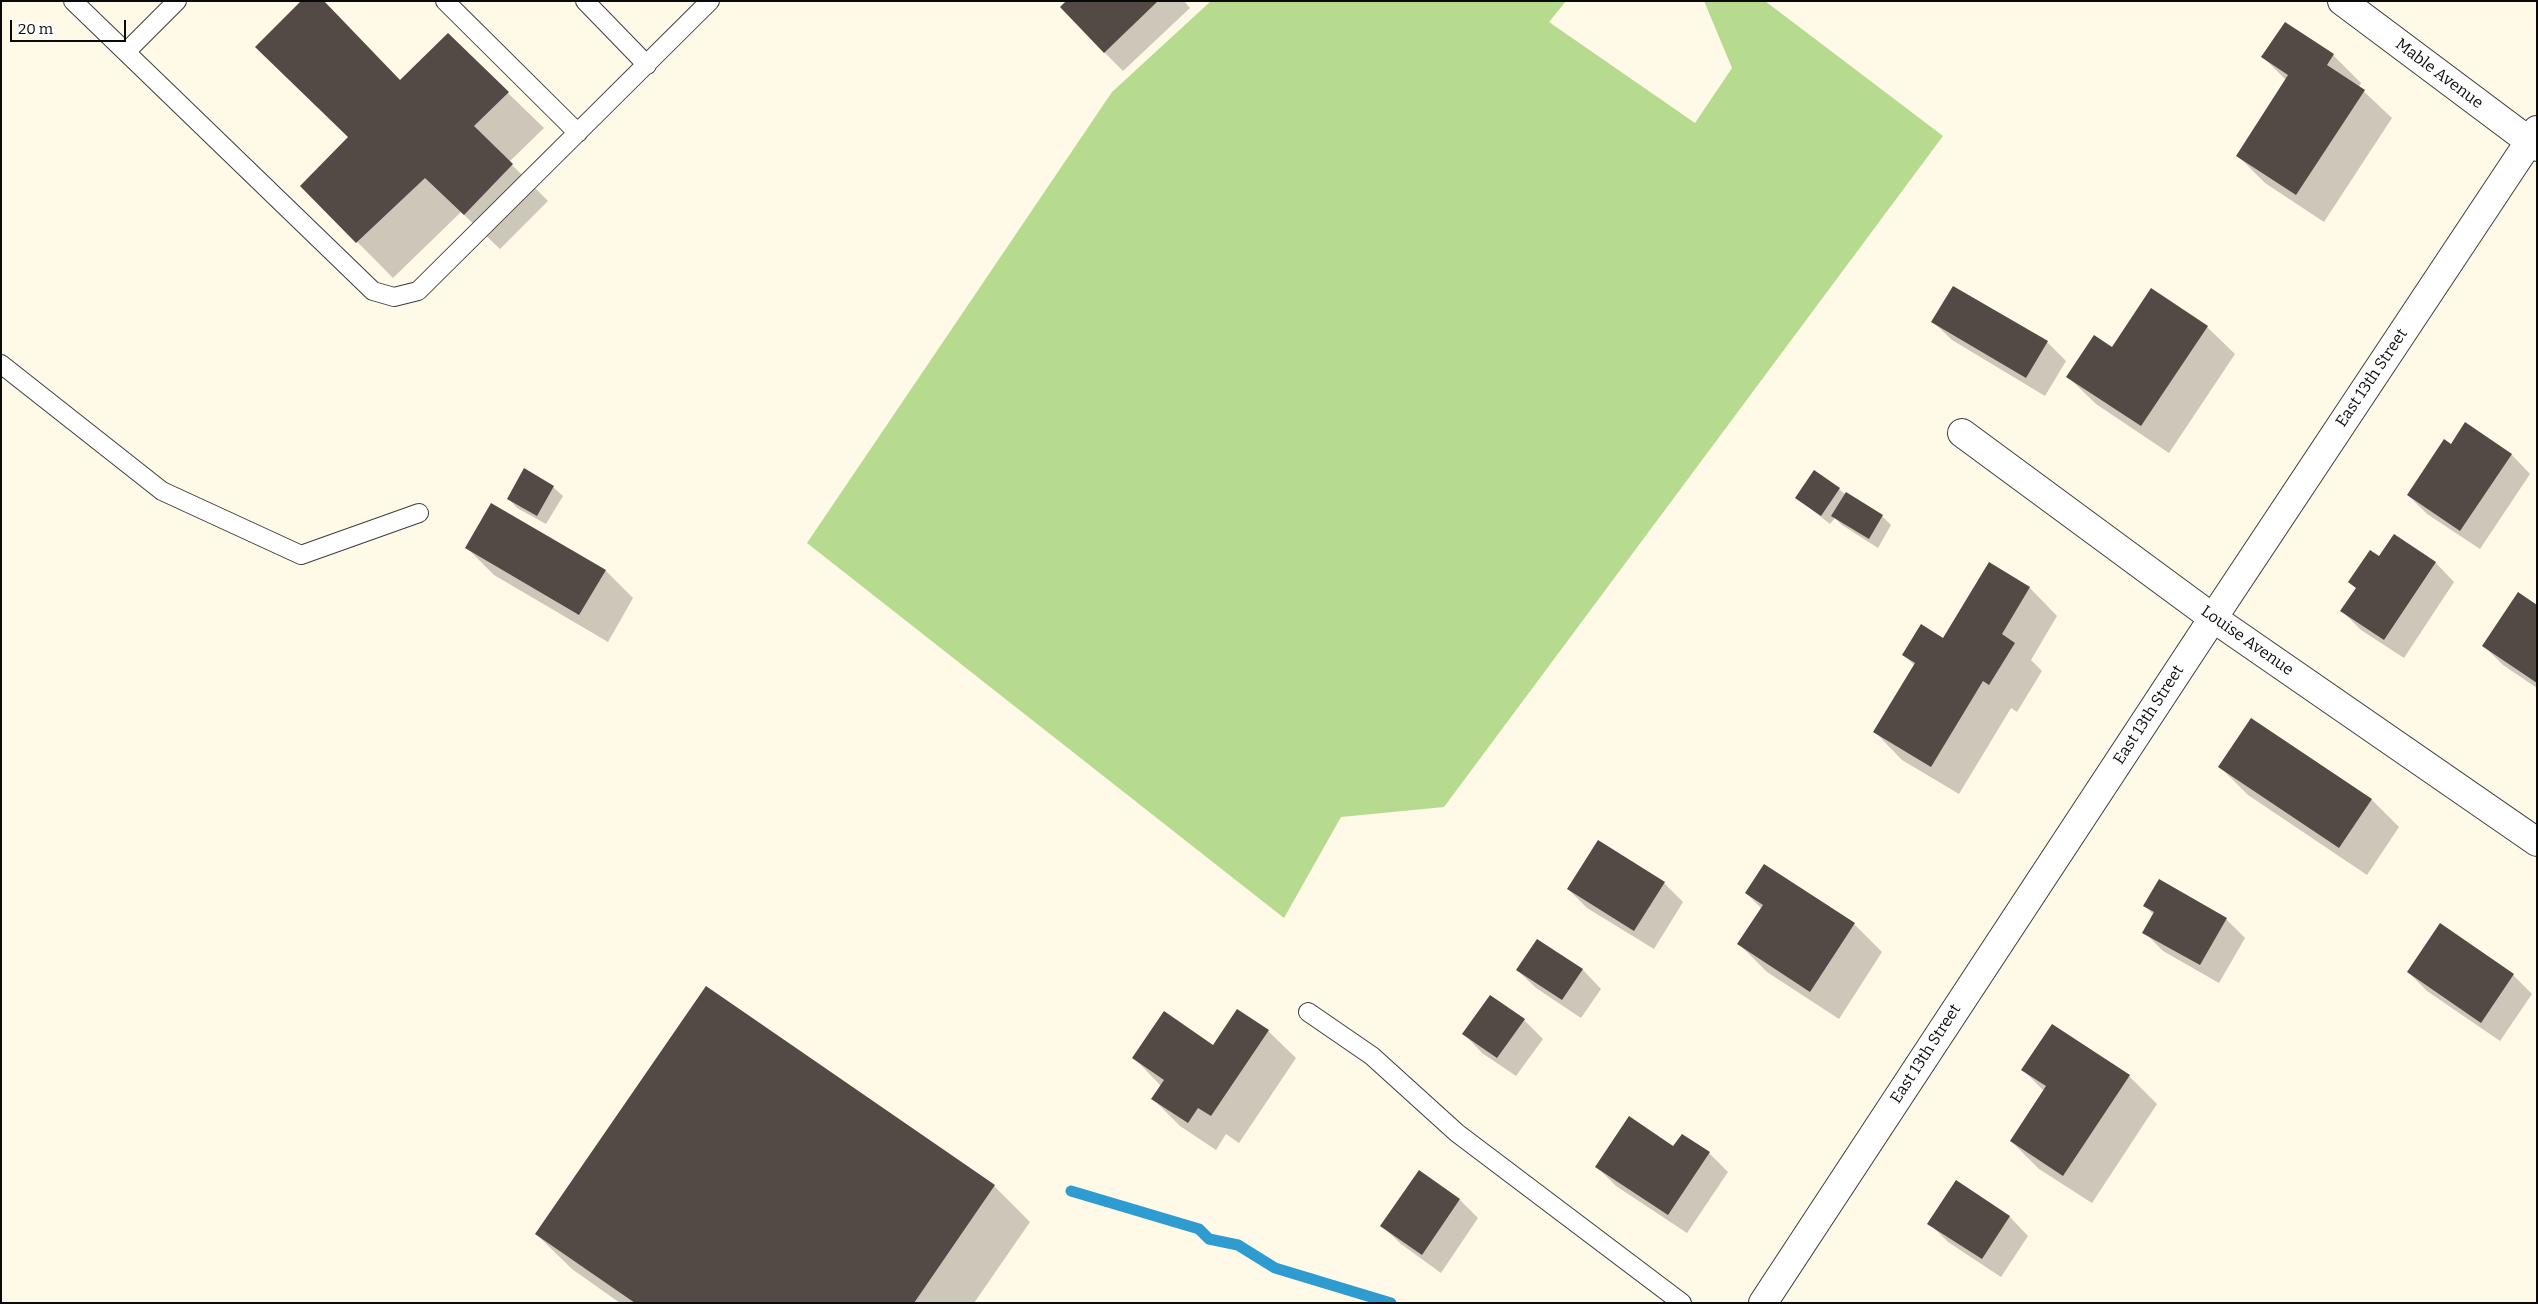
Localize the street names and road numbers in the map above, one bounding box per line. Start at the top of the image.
street label: Mable Avenue [2391,35,2487,113]
street label: East 13th Street [2332,325,2412,431]
street label: Louise Avenue [2197,602,2297,680]
street label: East 13th Street [2110,662,2188,768]
street label: East 13th Street [1887,1001,1965,1107]

